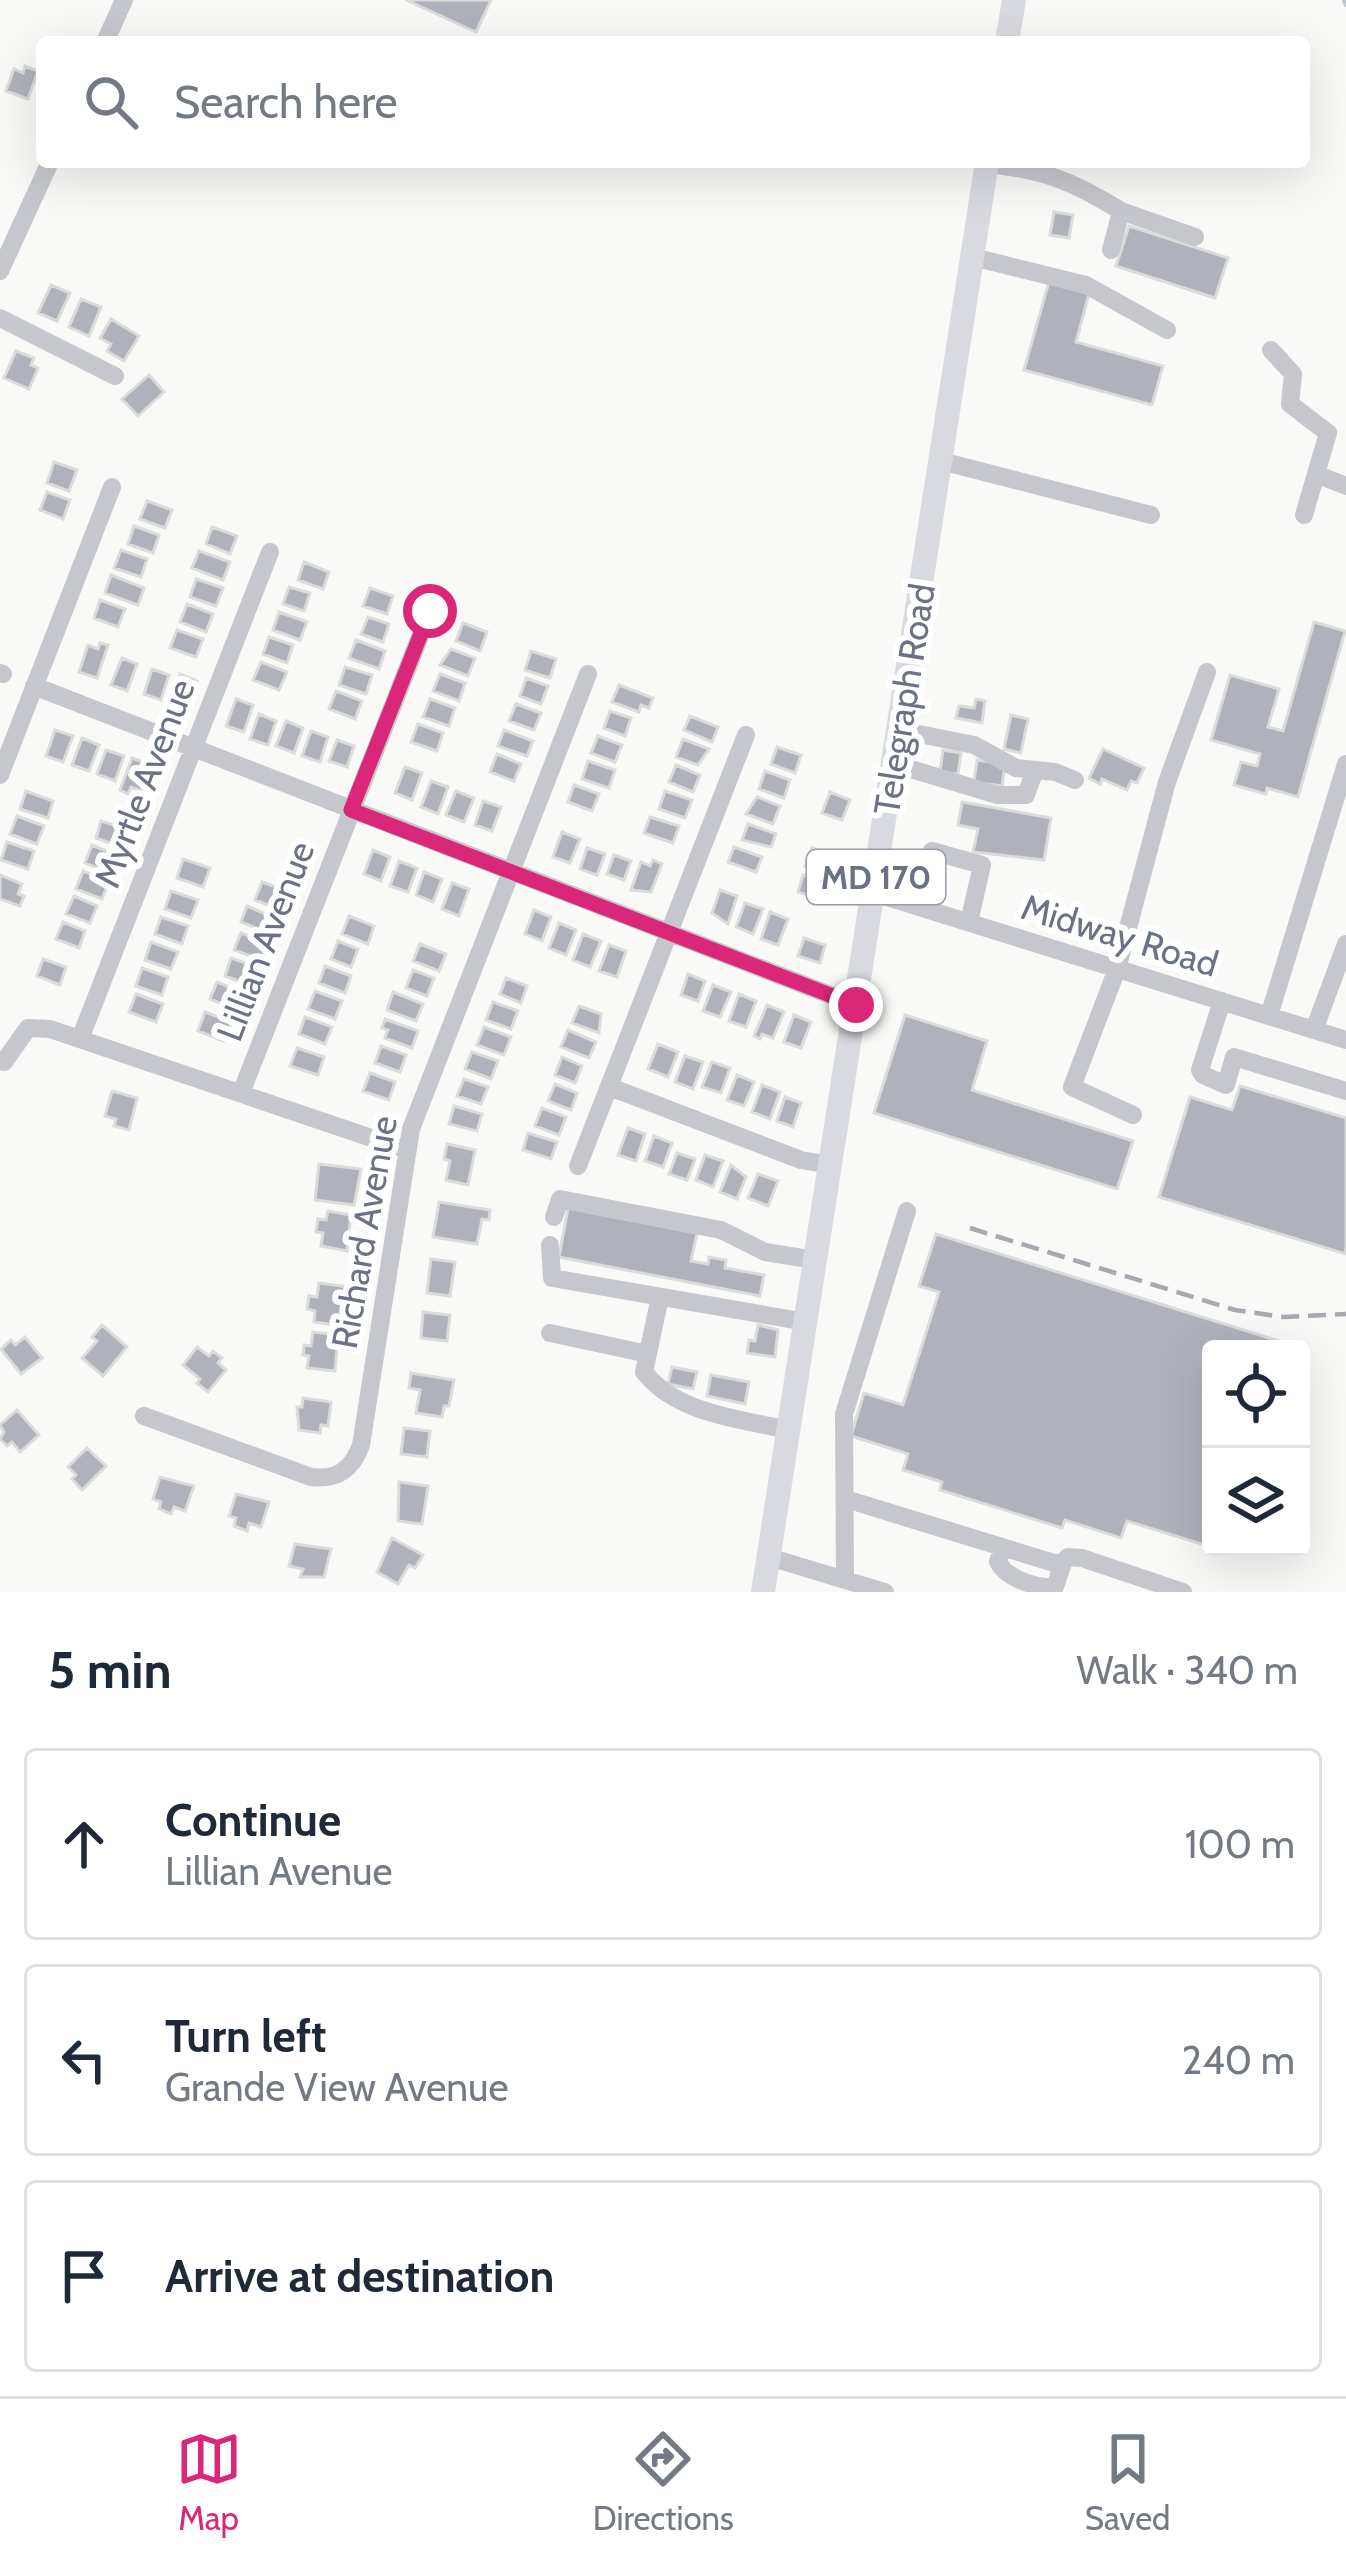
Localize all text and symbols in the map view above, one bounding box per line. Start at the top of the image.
search box [36,36,1310,168]
icon: search [78,69,144,135]
text: Search here [174,75,398,129]
street label: Telegraph Road [864,580,944,818]
route start [403,584,457,638]
street label: Myrtle Avenue [84,673,204,893]
street label: Lillian Avenue [207,835,323,1047]
road number: MD 170 [807,850,945,904]
street label: Midway Road [1016,884,1224,986]
route end [829,978,883,1032]
street label: Richard Avenue [322,1112,406,1352]
map controls [1202,1340,1310,1556]
button: locate [1202,1340,1310,1448]
button: layers [1202,1448,1310,1556]
text: 5 min [48,1639,172,1701]
text: Walk · 340 m [1077,1646,1298,1694]
text: Continue [165,1793,341,1847]
icon: ahead [51,1811,117,1877]
text: 100 m [1185,1820,1295,1868]
text: Lillian Avenue [165,1847,392,1895]
text: Turn left [165,2009,327,2063]
icon: left [51,2027,117,2093]
text: 240 m [1182,2036,1295,2084]
text: Grande View Avenue [165,2063,508,2111]
icon: arrive [51,2243,117,2309]
text: Arrive at destination [165,2249,554,2303]
tab: Map [176,2426,242,2538]
tab: Directions [593,2426,734,2538]
tab: Saved [1085,2426,1170,2538]

